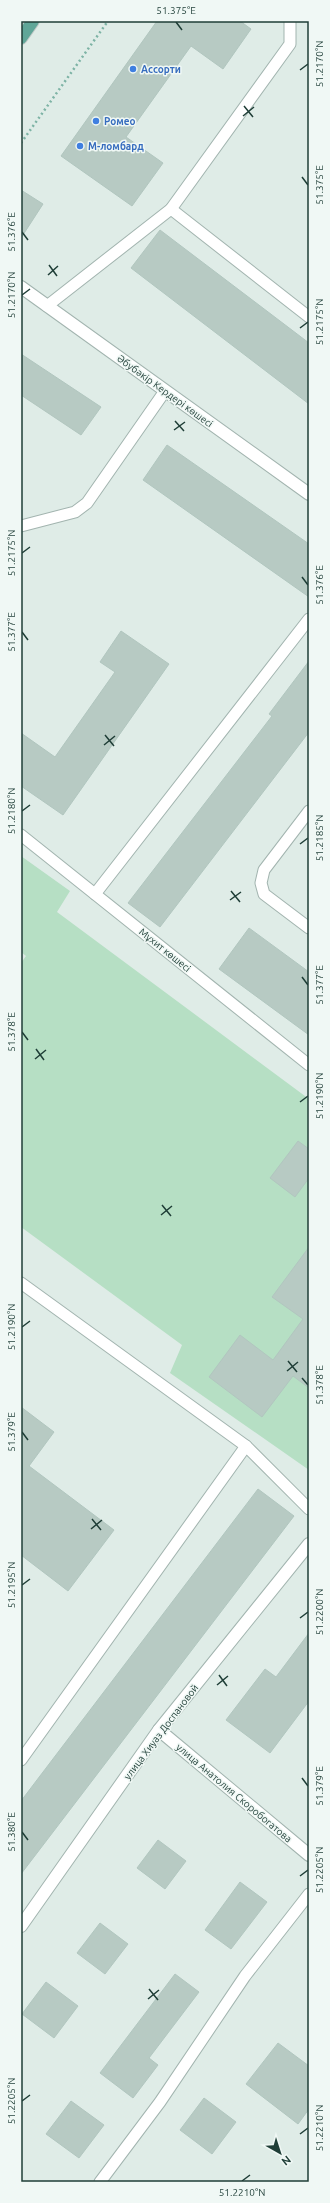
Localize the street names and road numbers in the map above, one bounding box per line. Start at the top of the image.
street label: Әбубәкір Кердері көшесі [115,353,215,429]
street label: Мұхит көшесі [137,926,193,974]
street label: улица Хиуаз Доспановой [122,1682,200,1782]
street label: улица Анатолия Скоробогатова [174,1741,294,1845]

